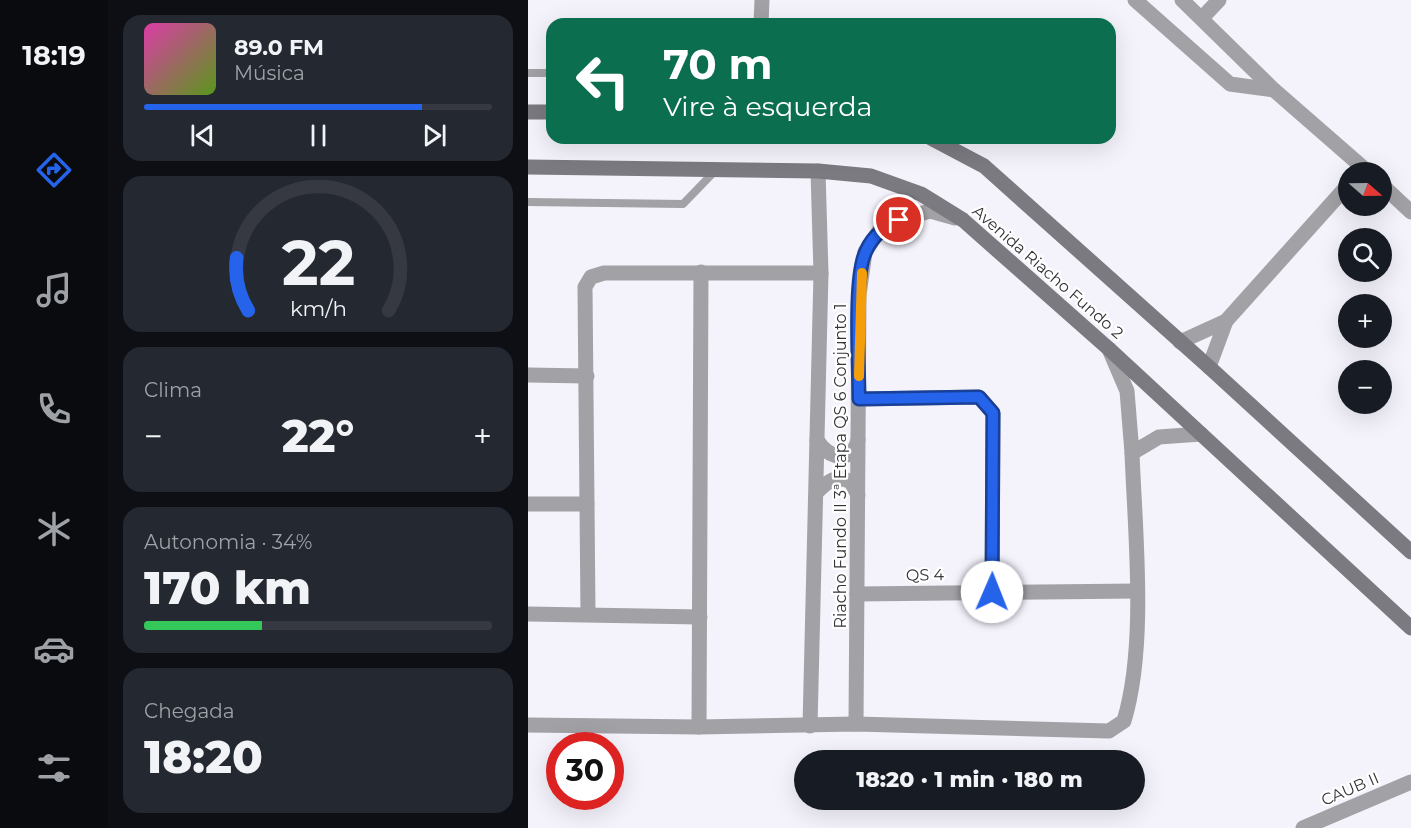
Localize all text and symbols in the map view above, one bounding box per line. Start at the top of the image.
text: 89.0 FM [234,34,324,61]
text: 70 m [663,38,773,90]
text: 18:19 [22,39,86,72]
icon: left [564,42,642,120]
text: Música [234,61,305,85]
text: Vire à esquerda [663,90,872,123]
icon: previous [186,119,219,152]
icon: pause [302,119,335,152]
icon: next [418,119,451,152]
icon: directions [33,149,75,191]
north arrow [1338,162,1392,216]
map controls [1338,162,1392,414]
pin [873,194,924,245]
street label: Avenida Riacho Fundo 2 [969,201,1127,343]
icon: arrive [882,203,915,236]
text: 22 [281,225,355,301]
button: search [1338,228,1392,282]
icon: music [33,269,75,311]
button: + [1338,294,1392,348]
text: km/h [289,295,347,321]
street label: Riacho Fundo II 3ª Etapa QS 6 Conjunto 1 [831,303,850,629]
button: − [1338,360,1392,414]
text: Clima [144,378,202,402]
icon: phone [33,388,75,430]
text: 22° [282,408,354,463]
text: − [144,416,163,456]
text: + [473,416,492,456]
icon: climate [33,508,75,550]
text: Autonomia · 34% [144,530,312,554]
text: 170 km [144,560,311,615]
position arrow [960,560,1024,624]
street label: QS 4 [906,565,945,585]
icon: car [33,628,75,670]
text: Chegada [144,699,235,723]
text: 18:20 [144,729,263,784]
speed limit sign: 30 [546,732,624,810]
icon: filters [33,747,75,789]
text: 18:20 · 1 min · 180 m [856,766,1083,793]
street label: CAUB II [1318,768,1382,810]

